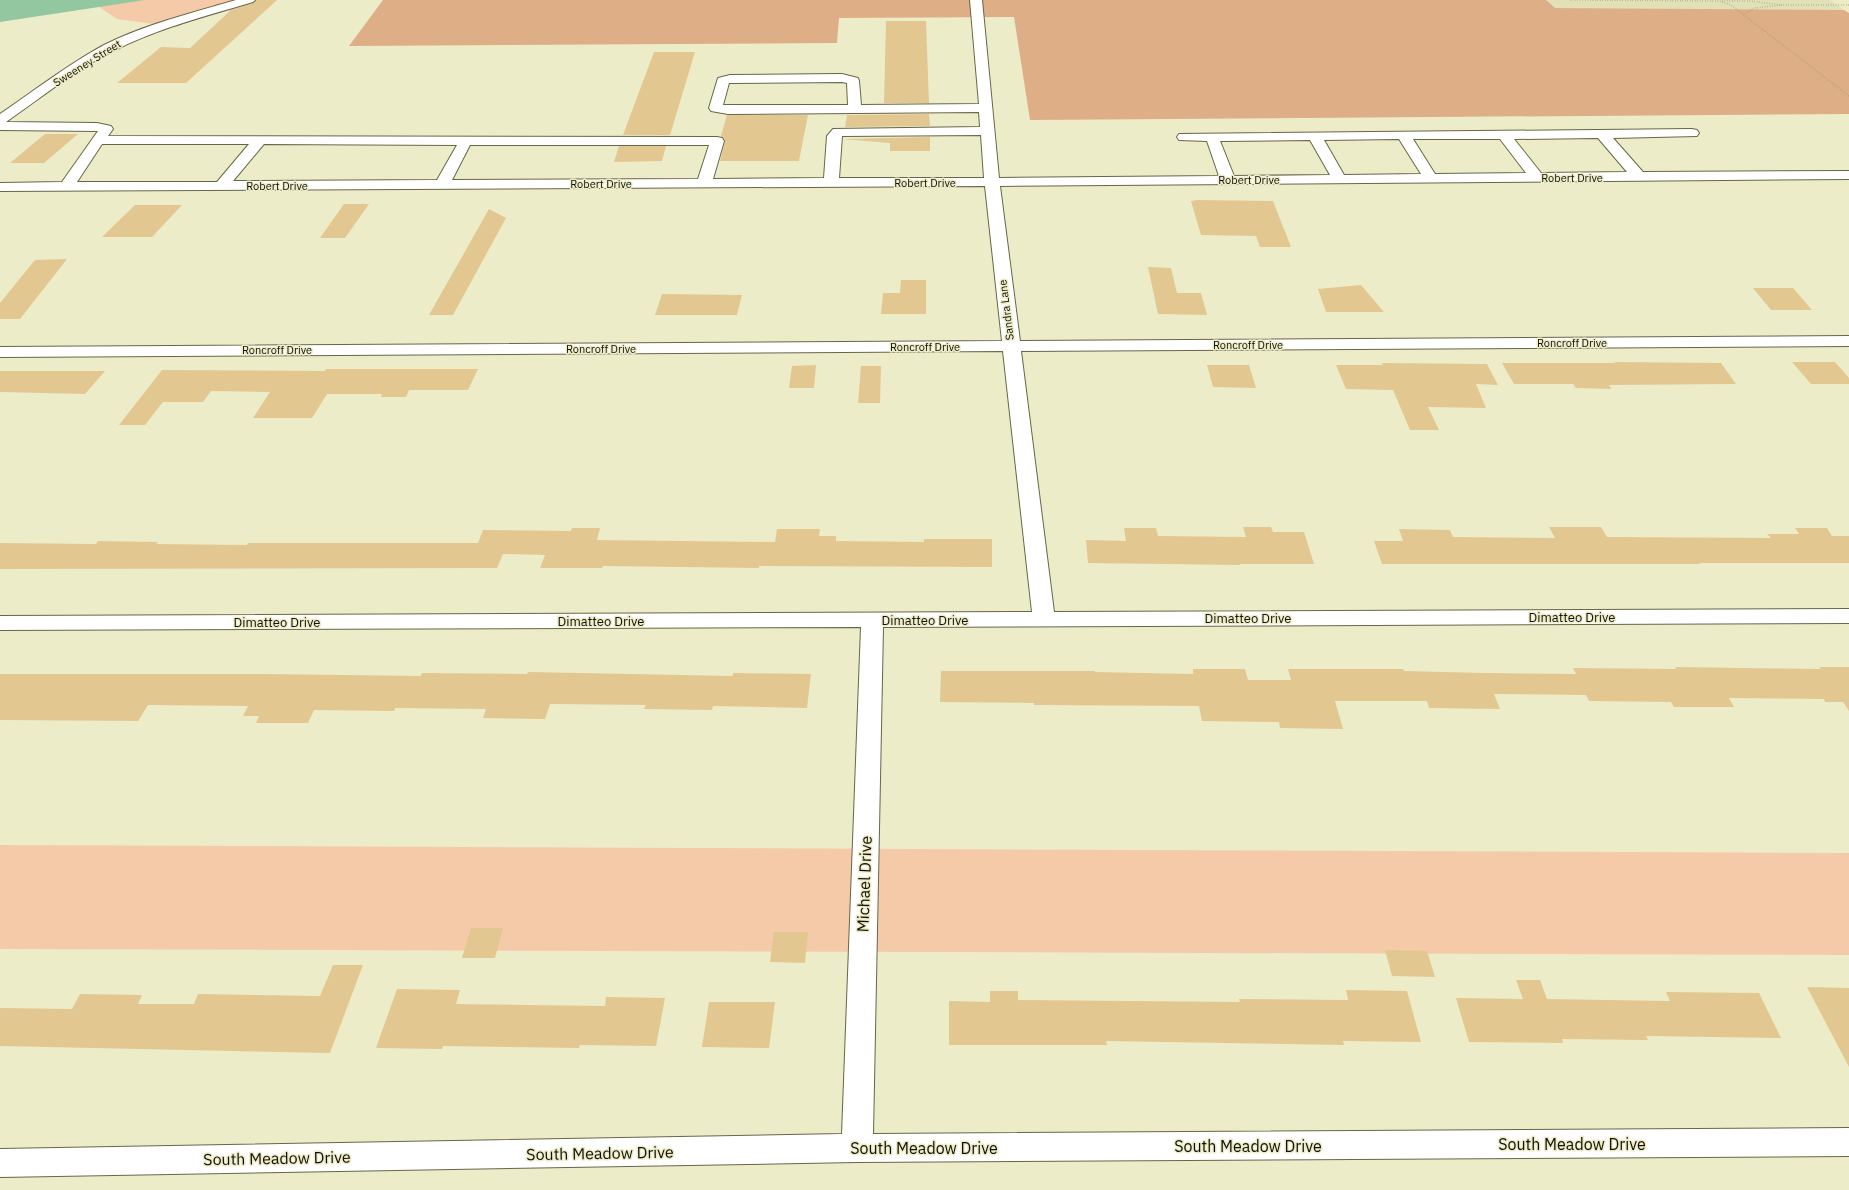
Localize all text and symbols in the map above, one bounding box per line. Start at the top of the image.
street label: Sweeney Street [50,36,124,89]
street label: Robert Drive [1541,171,1603,185]
street label: Robert Drive [1218,173,1280,187]
street label: Robert Drive [894,176,956,190]
street label: Robert Drive [570,177,632,191]
street label: Robert Drive [246,179,308,193]
street label: Sandra Lane [995,279,1017,341]
street label: Roncroff Drive [1537,336,1607,350]
street label: Roncroff Drive [1213,338,1283,352]
street label: Roncroff Drive [890,340,960,354]
street label: Roncroff Drive [566,342,636,356]
street label: Roncroff Drive [242,343,312,357]
street label: Dimatteo Drive [1529,609,1615,626]
street label: Dimatteo Drive [1205,610,1291,627]
street label: Dimatteo Drive [882,612,968,629]
street label: Dimatteo Drive [558,613,644,630]
street label: Dimatteo Drive [234,614,320,631]
street label: Michael Drive [852,835,876,933]
street label: South Meadow Drive [1498,1134,1646,1154]
street label: South Meadow Drive [1174,1136,1322,1156]
street label: South Meadow Drive [850,1138,998,1158]
street label: South Meadow Drive [526,1142,674,1164]
street label: South Meadow Drive [203,1147,351,1169]

